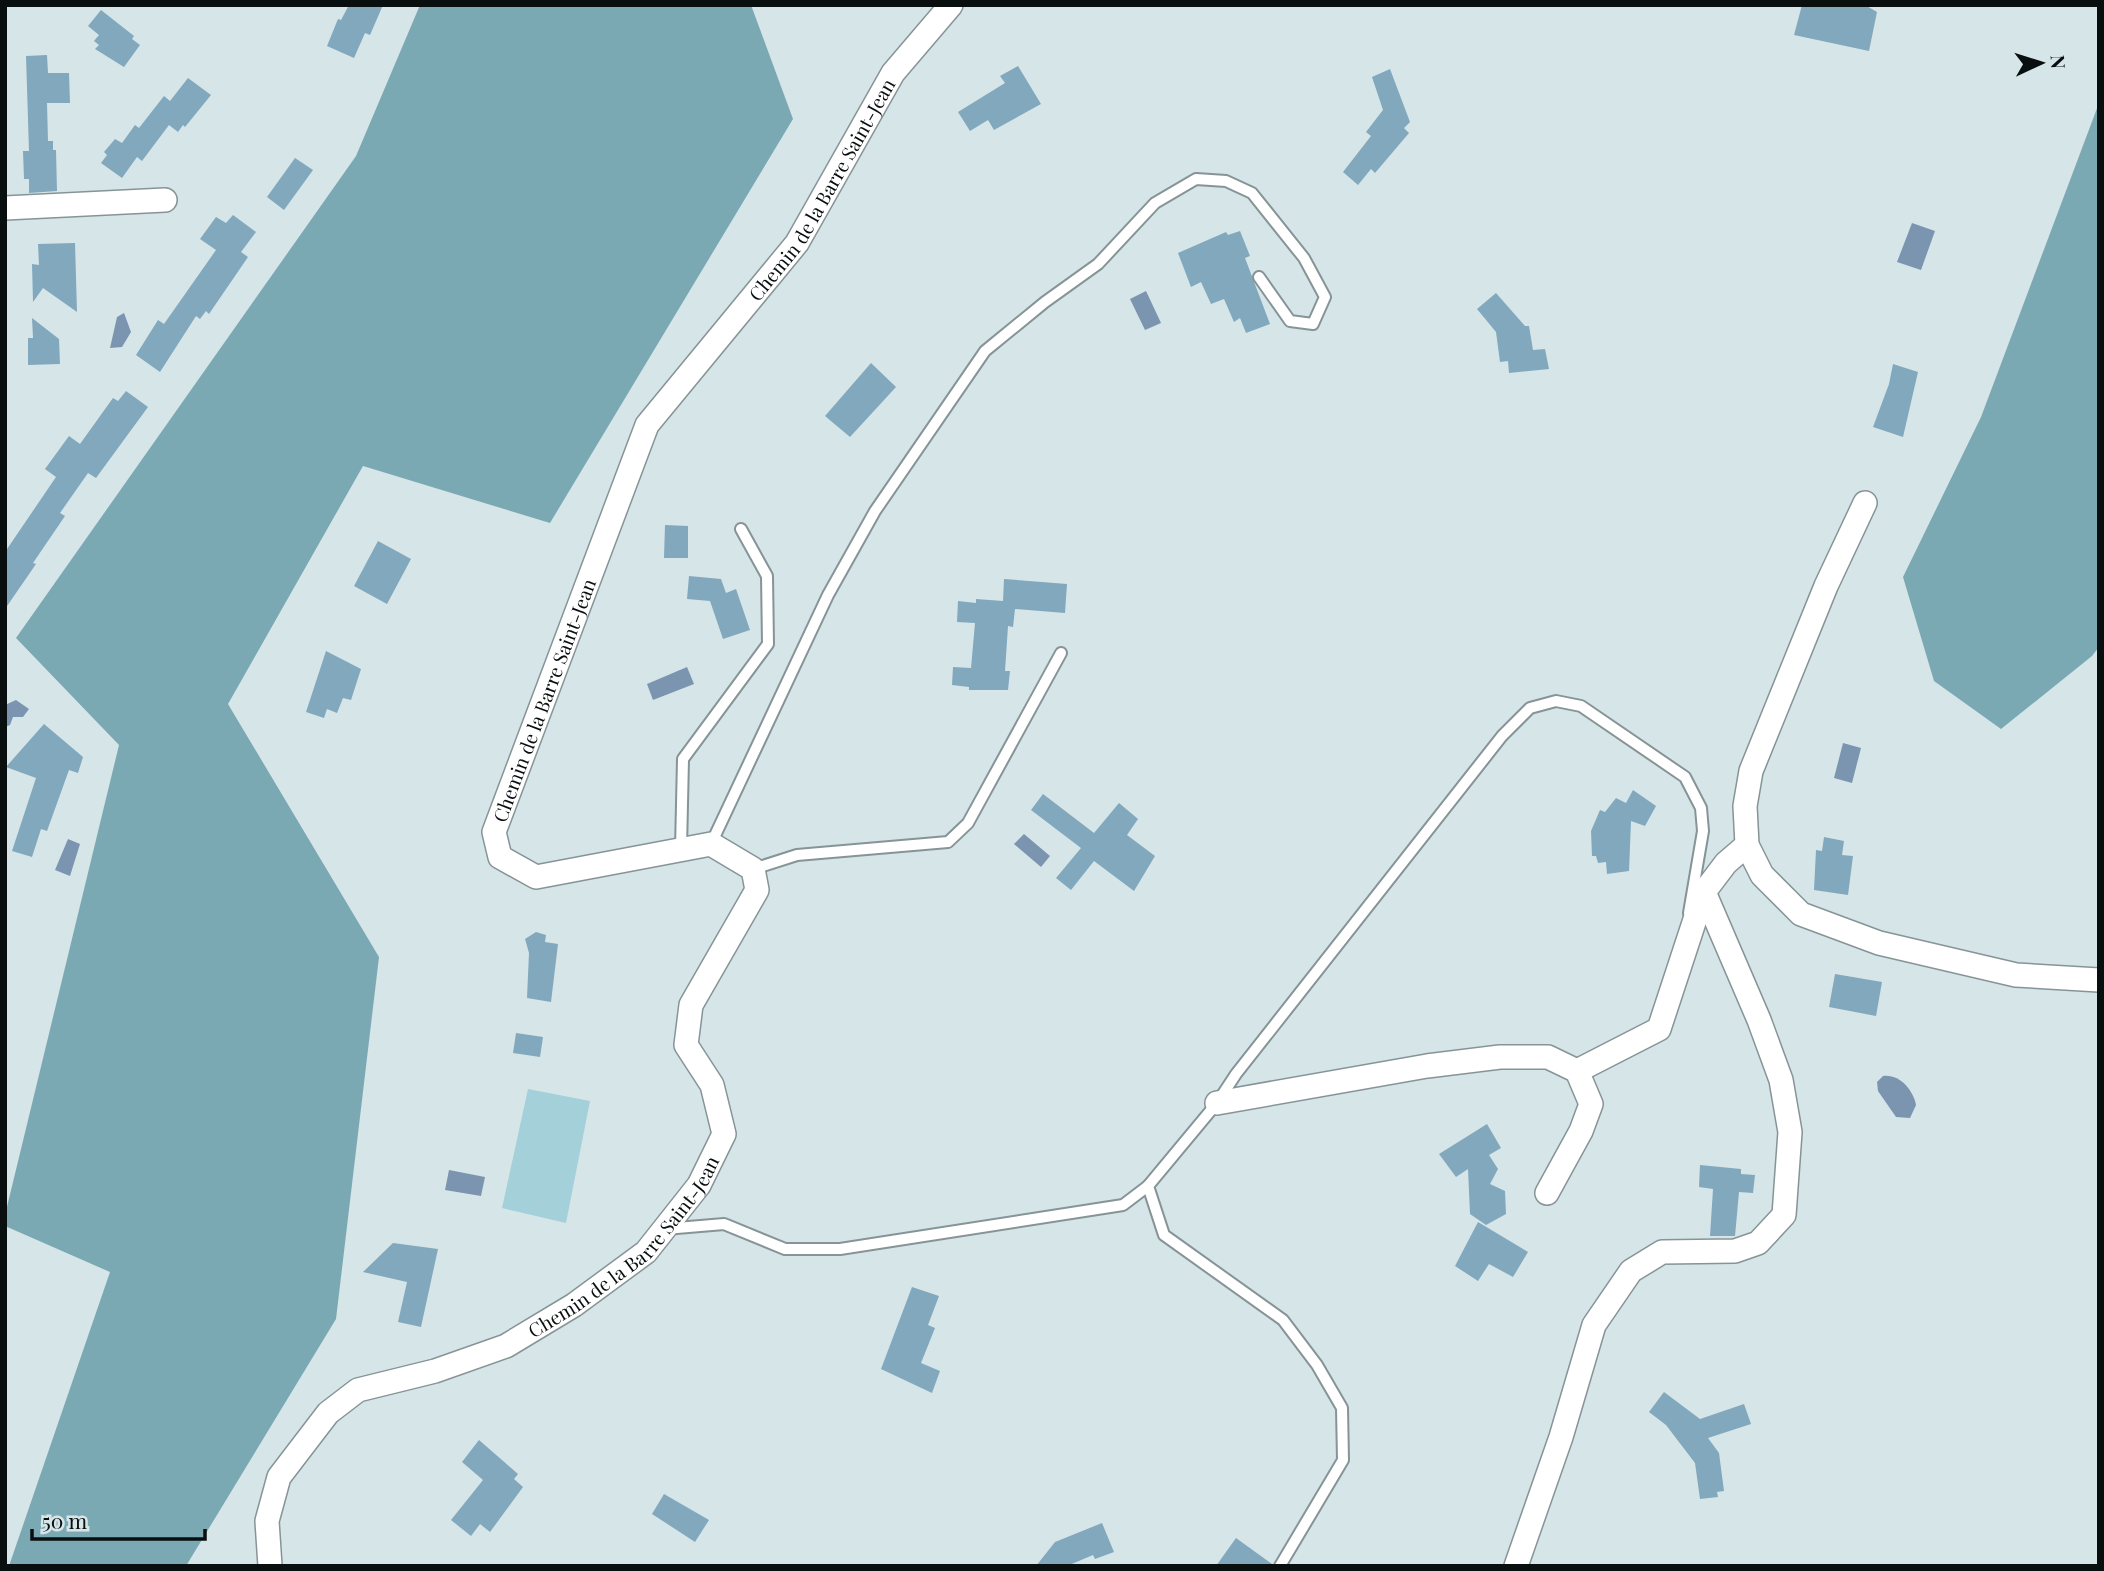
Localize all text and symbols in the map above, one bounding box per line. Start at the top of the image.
north arrow [2006,28,2076,98]
text: N [2046,54,2072,70]
street label: Chemin de la Barre Saint-Jean [742,73,901,306]
street label: Chemin de la Barre Saint-Jean [486,574,601,825]
street label: Chemin de la Barre Saint-Jean [523,1151,725,1343]
scale bar [32,1498,205,1542]
text: 50 m [42,1506,88,1534]

